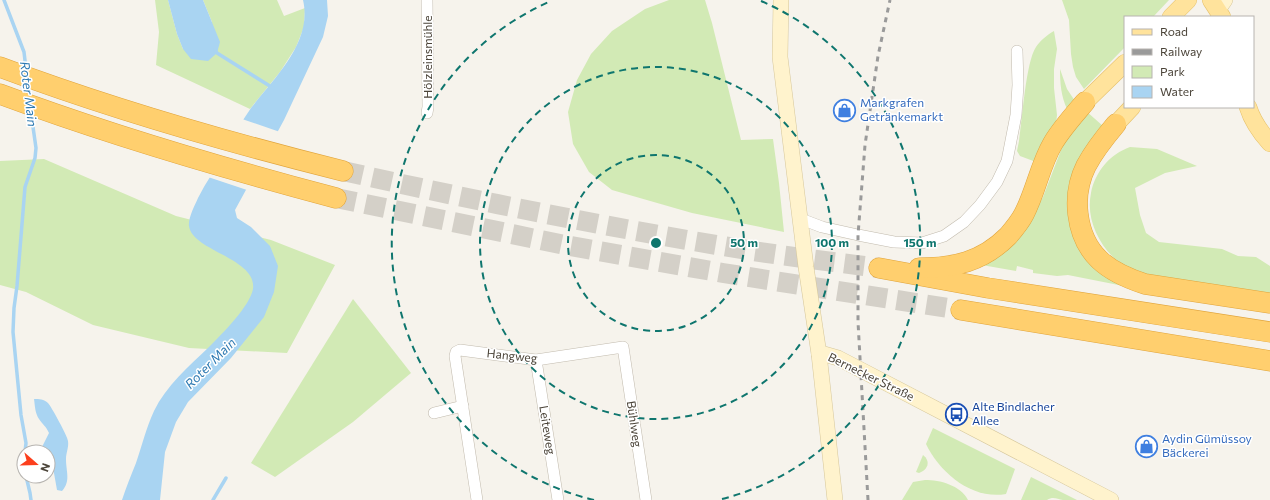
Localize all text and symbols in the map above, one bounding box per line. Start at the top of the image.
street label: Hölzleinsmühle [420,15,434,99]
legend [1124,16,1254,108]
text: Road [1160,24,1188,38]
text: Railway [1160,44,1202,58]
water label: Roter Main [17,61,41,127]
text: Park [1160,64,1186,78]
text: Water [1160,84,1194,98]
place label: Markgrafen Getränkemarkt [860,95,943,123]
shop icon: Markgrafen Getränkemarkt [831,97,857,123]
text: 50 m [730,235,758,249]
text: 100 m [815,235,849,249]
text: 150 m [903,235,937,249]
centre of rings [649,236,663,250]
water label: Roter Main [181,334,239,392]
street label: Hangweg [486,345,539,365]
street label: Bernecker Straße [826,349,917,403]
place label: Alte Bindlacher Allee [972,399,1055,427]
street label: Bühlweg [625,400,645,448]
bus stop icon: Alte Bindlacher Allee [943,401,969,427]
street label: Leiteweg [537,404,559,456]
place label: Aydin Gümüssoy Bäckerei [1162,431,1252,459]
shop icon: Aydin Gümüssoy Bäckerei [1133,433,1159,459]
north arrow [16,444,56,484]
text: N [38,461,53,474]

